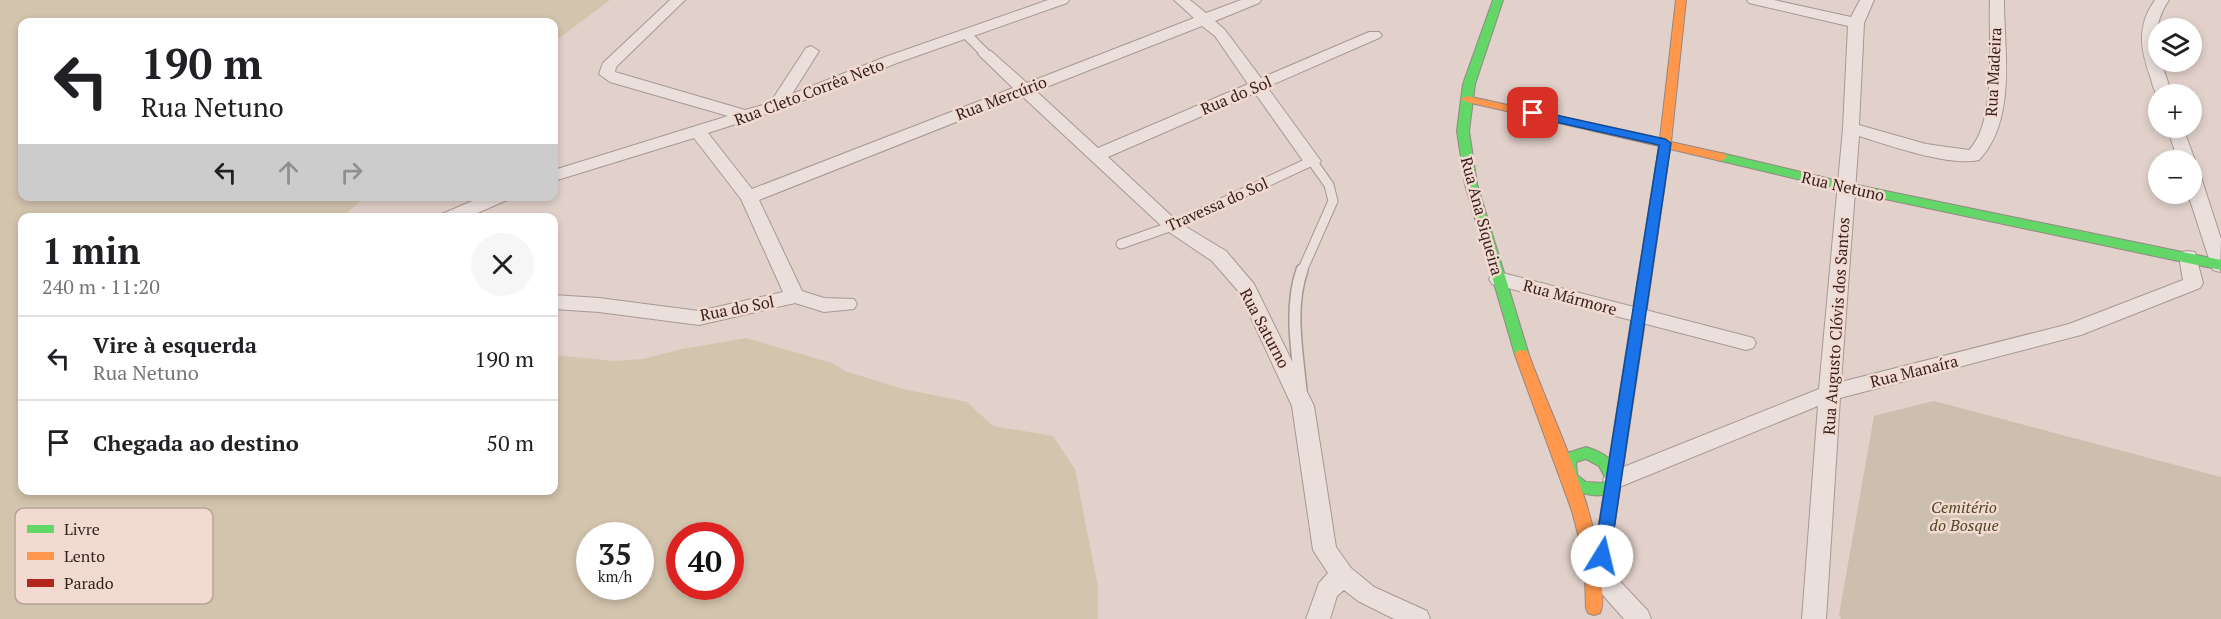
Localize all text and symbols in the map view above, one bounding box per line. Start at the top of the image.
map controls [2148,18,2202,204]
button: layers [2148,18,2202,72]
street label: Rua Madeira [1980,27,2006,117]
text: 190 m [141,35,262,91]
icon: left [42,42,120,120]
street label: Rua Cleto Corrêa Neto [731,53,887,131]
street label: Rua do Sol [1197,70,1275,120]
street label: Rua Mercúrio [952,71,1050,125]
button: + [2148,84,2202,138]
pin [1507,87,1558,138]
text: Rua Netuno [141,89,284,125]
icon: arrive [1516,96,1549,129]
button: − [2148,150,2202,204]
street label: Rua Ana Siqueira [1456,154,1508,278]
icon: left [209,156,242,189]
icon: ahead [272,156,305,189]
icon: right [335,156,368,189]
street label: Rua Netuno [1799,166,1887,206]
street label: Travessa do Sol [1163,172,1272,236]
street label: Rua Augusto Clóvis dos Santos [1817,216,1855,436]
text: 1 min [42,227,140,274]
button: close [471,233,534,296]
text: 240 m · 11:20 [42,273,160,300]
street label: Rua Mármore [1521,274,1619,320]
street label: Rua Saturno [1235,284,1295,372]
street label: Rua do Sol [698,290,776,326]
text: Vire à esquerda [93,330,257,359]
icon: left [42,342,75,375]
text: 190 m [474,344,534,373]
street label: Rua Manaíra [1868,349,1960,393]
text: Rua Netuno [93,359,199,386]
icon: arrive [42,426,75,459]
text: Chegada ao destino [93,428,299,457]
text: 50 m [486,428,534,457]
park label: Cemitério do Bosque [1929,496,1999,536]
legend [15,508,213,604]
text: Livre [64,518,100,540]
speed limit sign: 40 [666,522,744,600]
position arrow [1570,524,1634,588]
text: 35 [598,534,632,574]
text: Lento [64,545,105,567]
text: km/h [598,566,632,586]
text: Parado [64,572,114,594]

